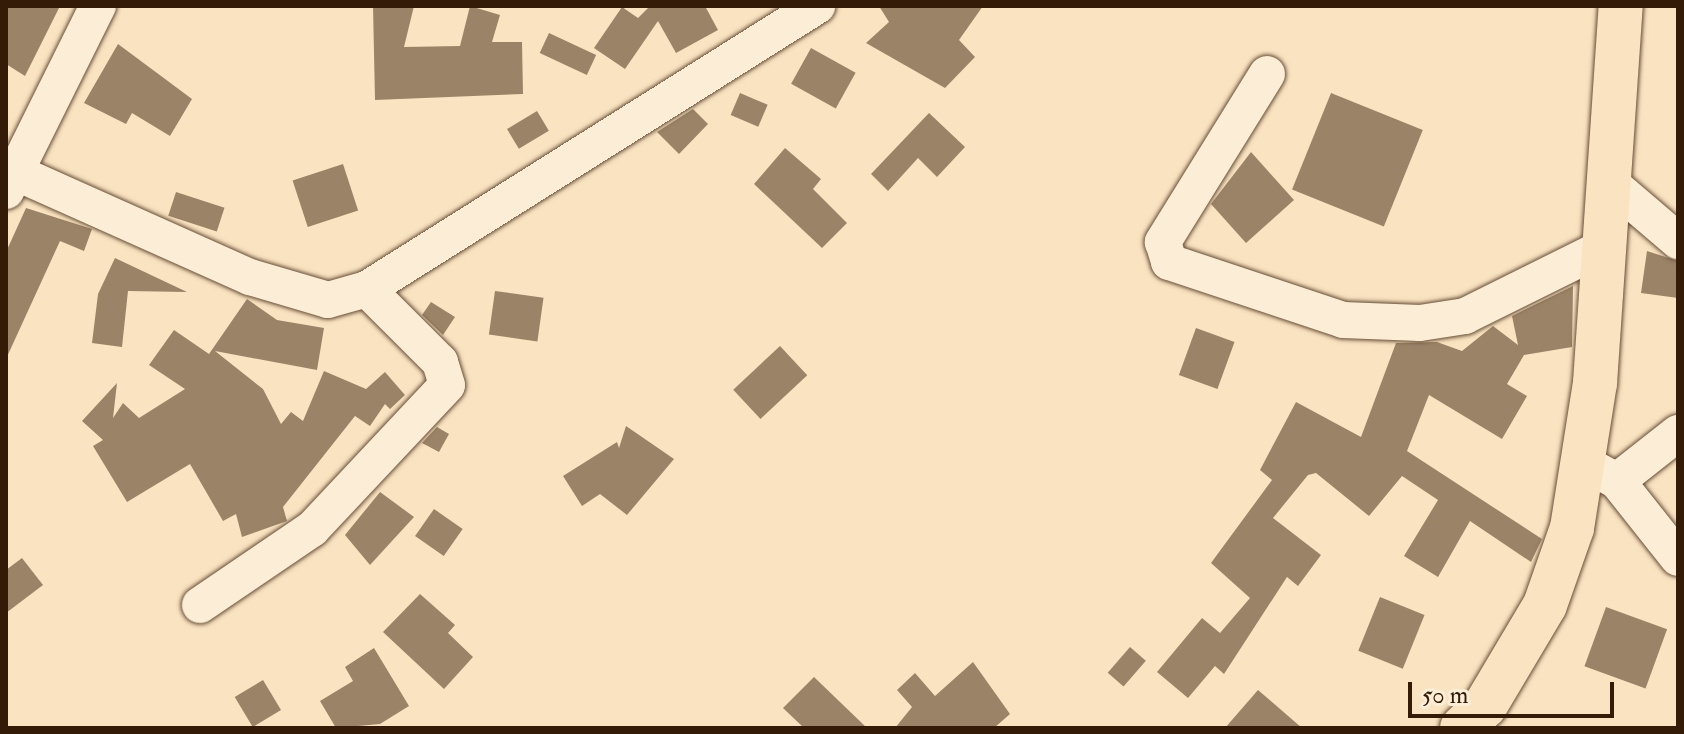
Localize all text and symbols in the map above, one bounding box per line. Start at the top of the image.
scale bar [1412,666,1618,716]
text: 50 m [1422,680,1468,711]

